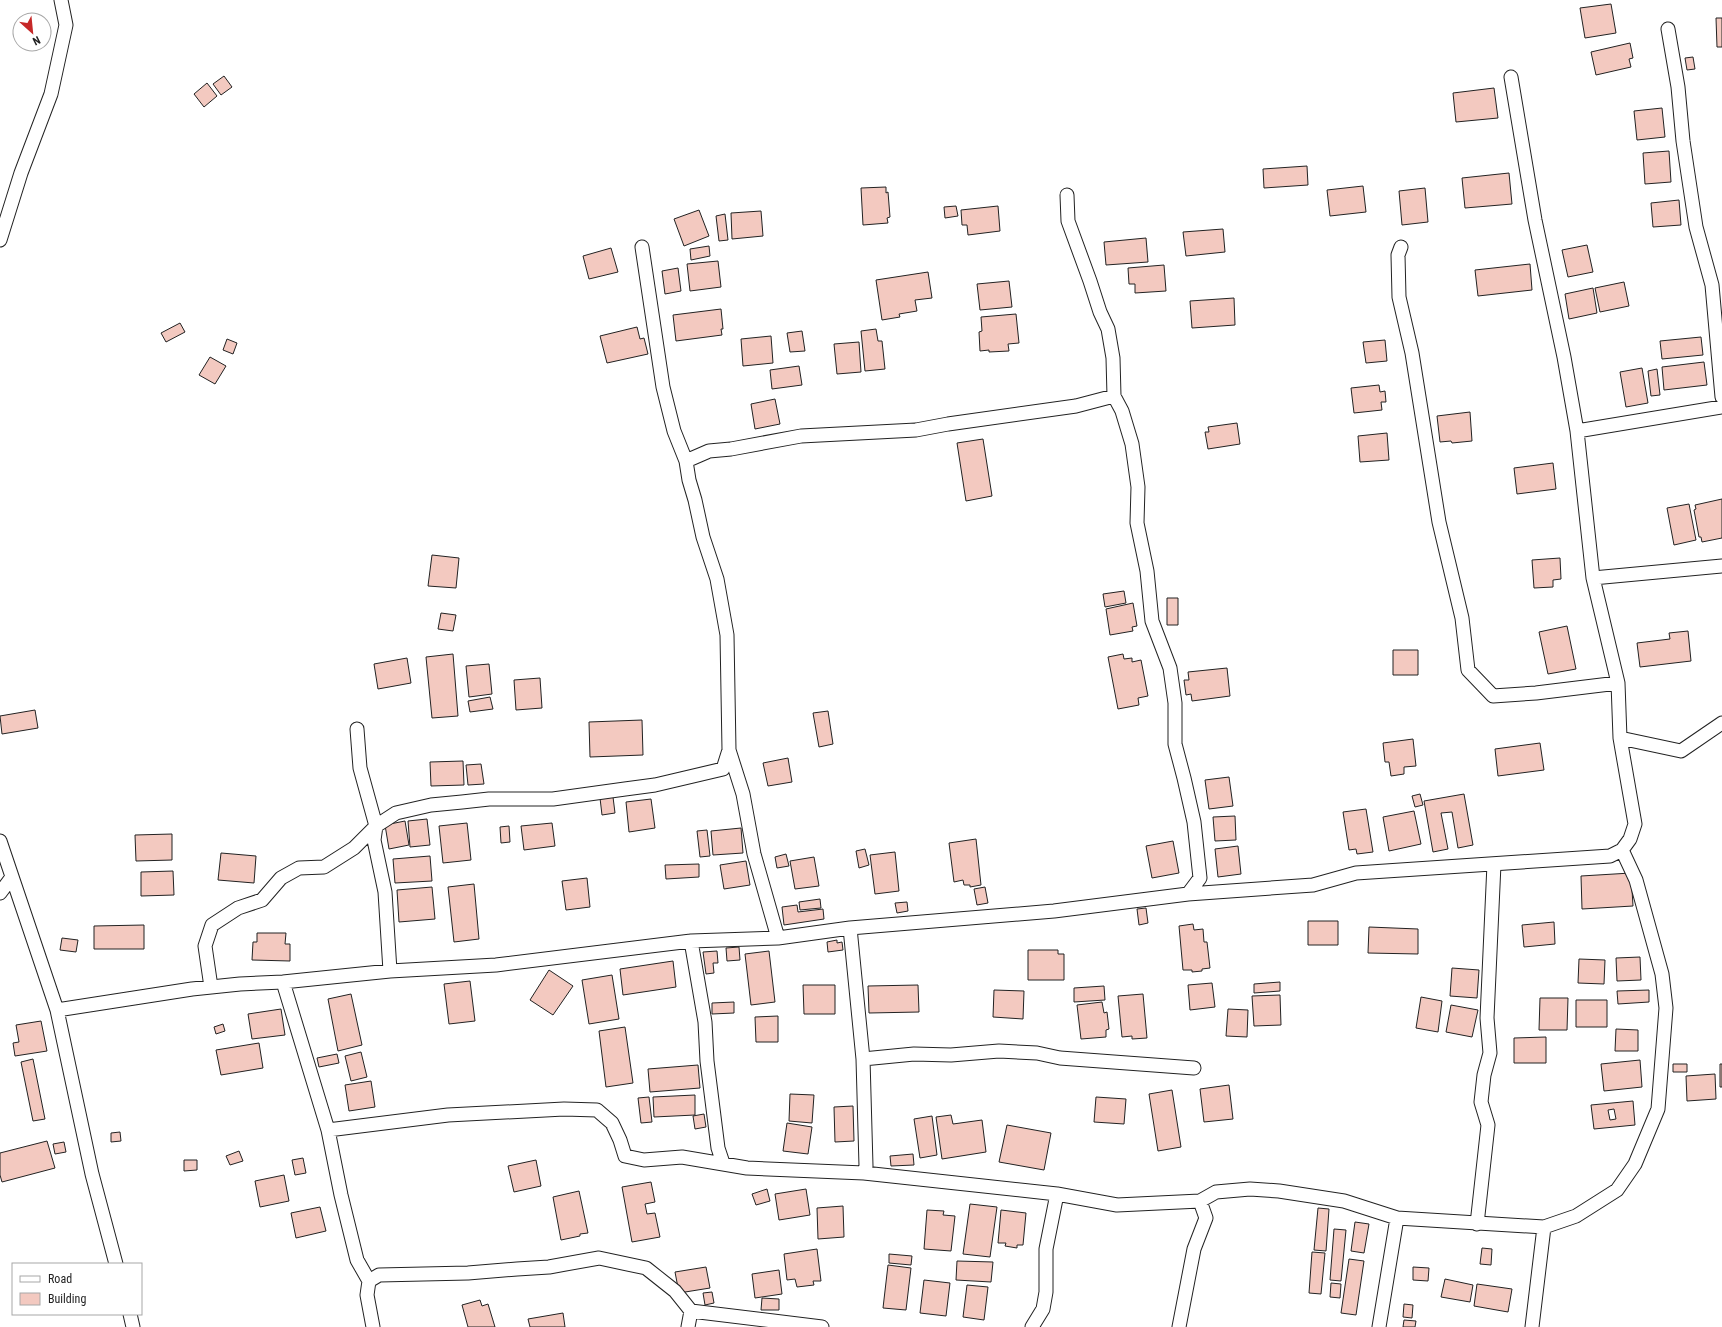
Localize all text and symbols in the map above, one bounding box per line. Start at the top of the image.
north arrow [12,12,52,52]
text: N [30,33,42,48]
legend [12,1263,142,1315]
text: Road [48,1272,72,1286]
text: Building [48,1292,86,1306]

